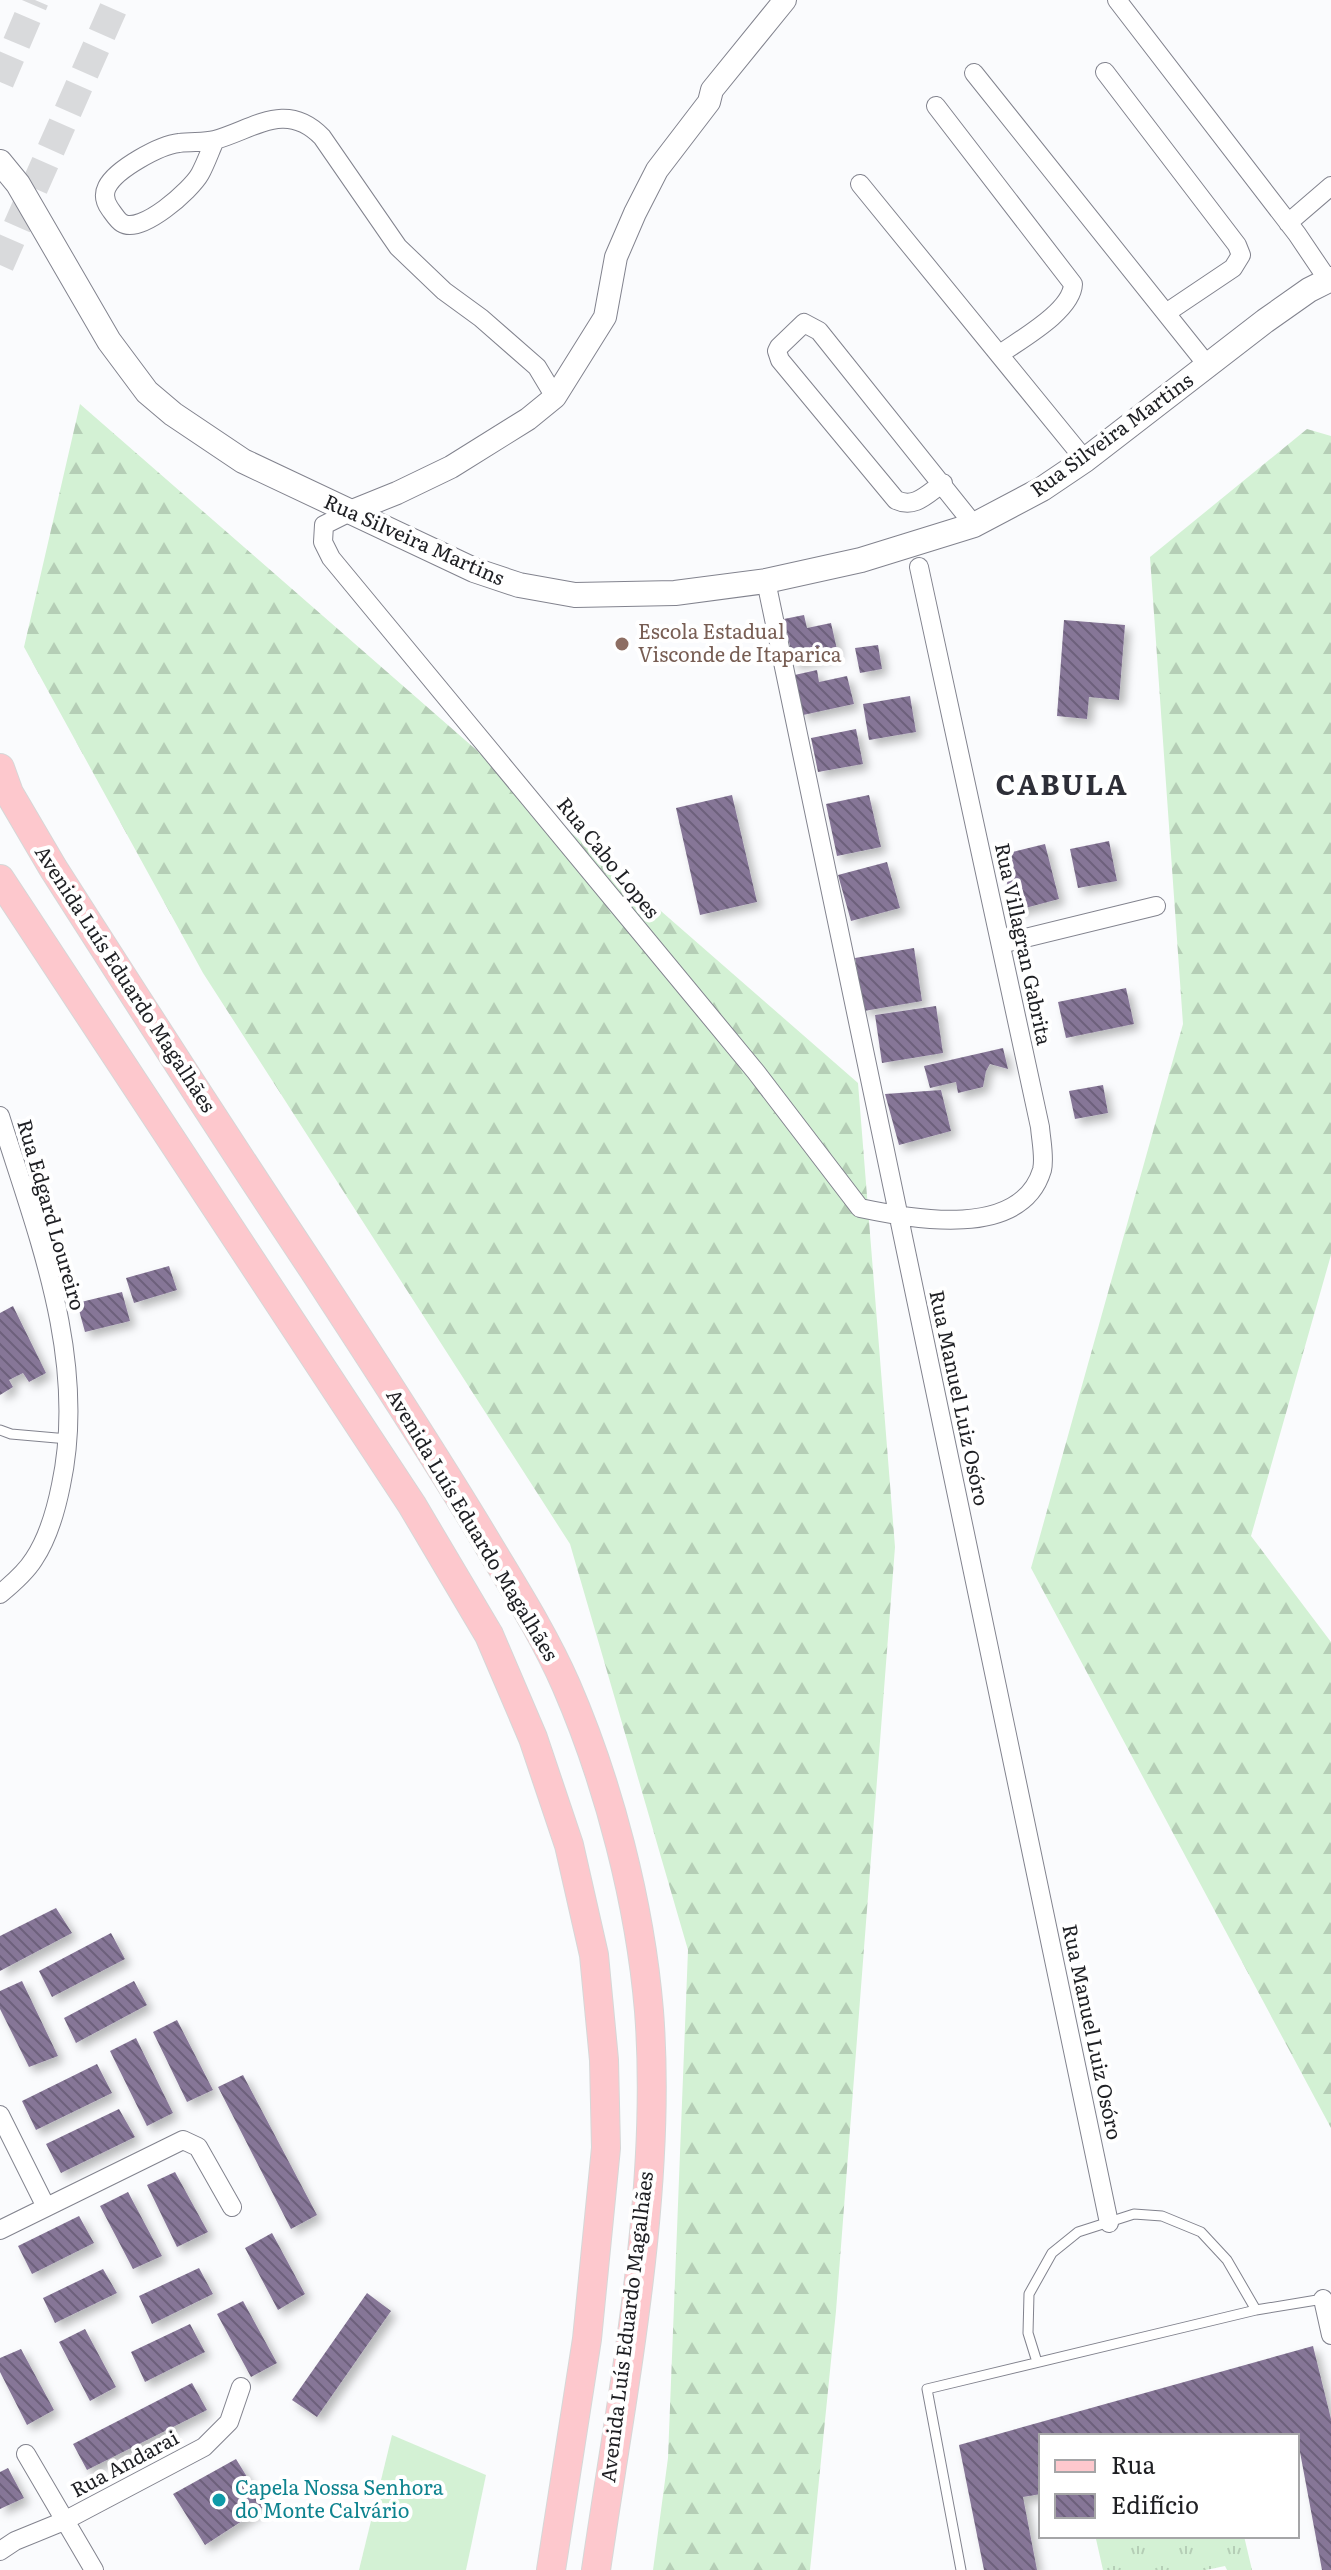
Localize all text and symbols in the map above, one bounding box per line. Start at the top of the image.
street label: Rua Silveira Martins [1023,364,1198,503]
street label: Rua Silveira Martins [320,485,510,592]
place label: Escola Estadual Visconde de Itaparica [638,615,842,668]
marker: Escola Estadual Visconde de Itaparica [613,635,631,653]
district label: CABULA [995,762,1129,804]
street label: Rua Cabo Lopes [551,790,668,924]
street label: Avenida Luís Eduardo Magalhães [29,839,224,1117]
street label: Rua Villagran Gabrita [989,840,1061,1048]
street label: Rua Edgard Loureiro [11,1115,95,1313]
street label: Rua Manuel Luiz Osóro [923,1287,998,1508]
street label: Avenida Luís Eduardo Magalhães [380,1382,567,1666]
street label: Rua Manuel Luiz Osóro [1056,1921,1131,2142]
street label: Avenida Luís Eduardo Magalhães [591,2170,659,2484]
street label: Rua Andarai [65,2421,184,2503]
legend [1039,2434,1299,2538]
text: Rua [1111,2446,1156,2481]
place label: Capela Nossa Senhora do Monte Calvário [235,2471,444,2524]
text: Edifício [1111,2486,1199,2521]
marker: Capela Nossa Senhora do Monte Calvário [210,2491,228,2509]

